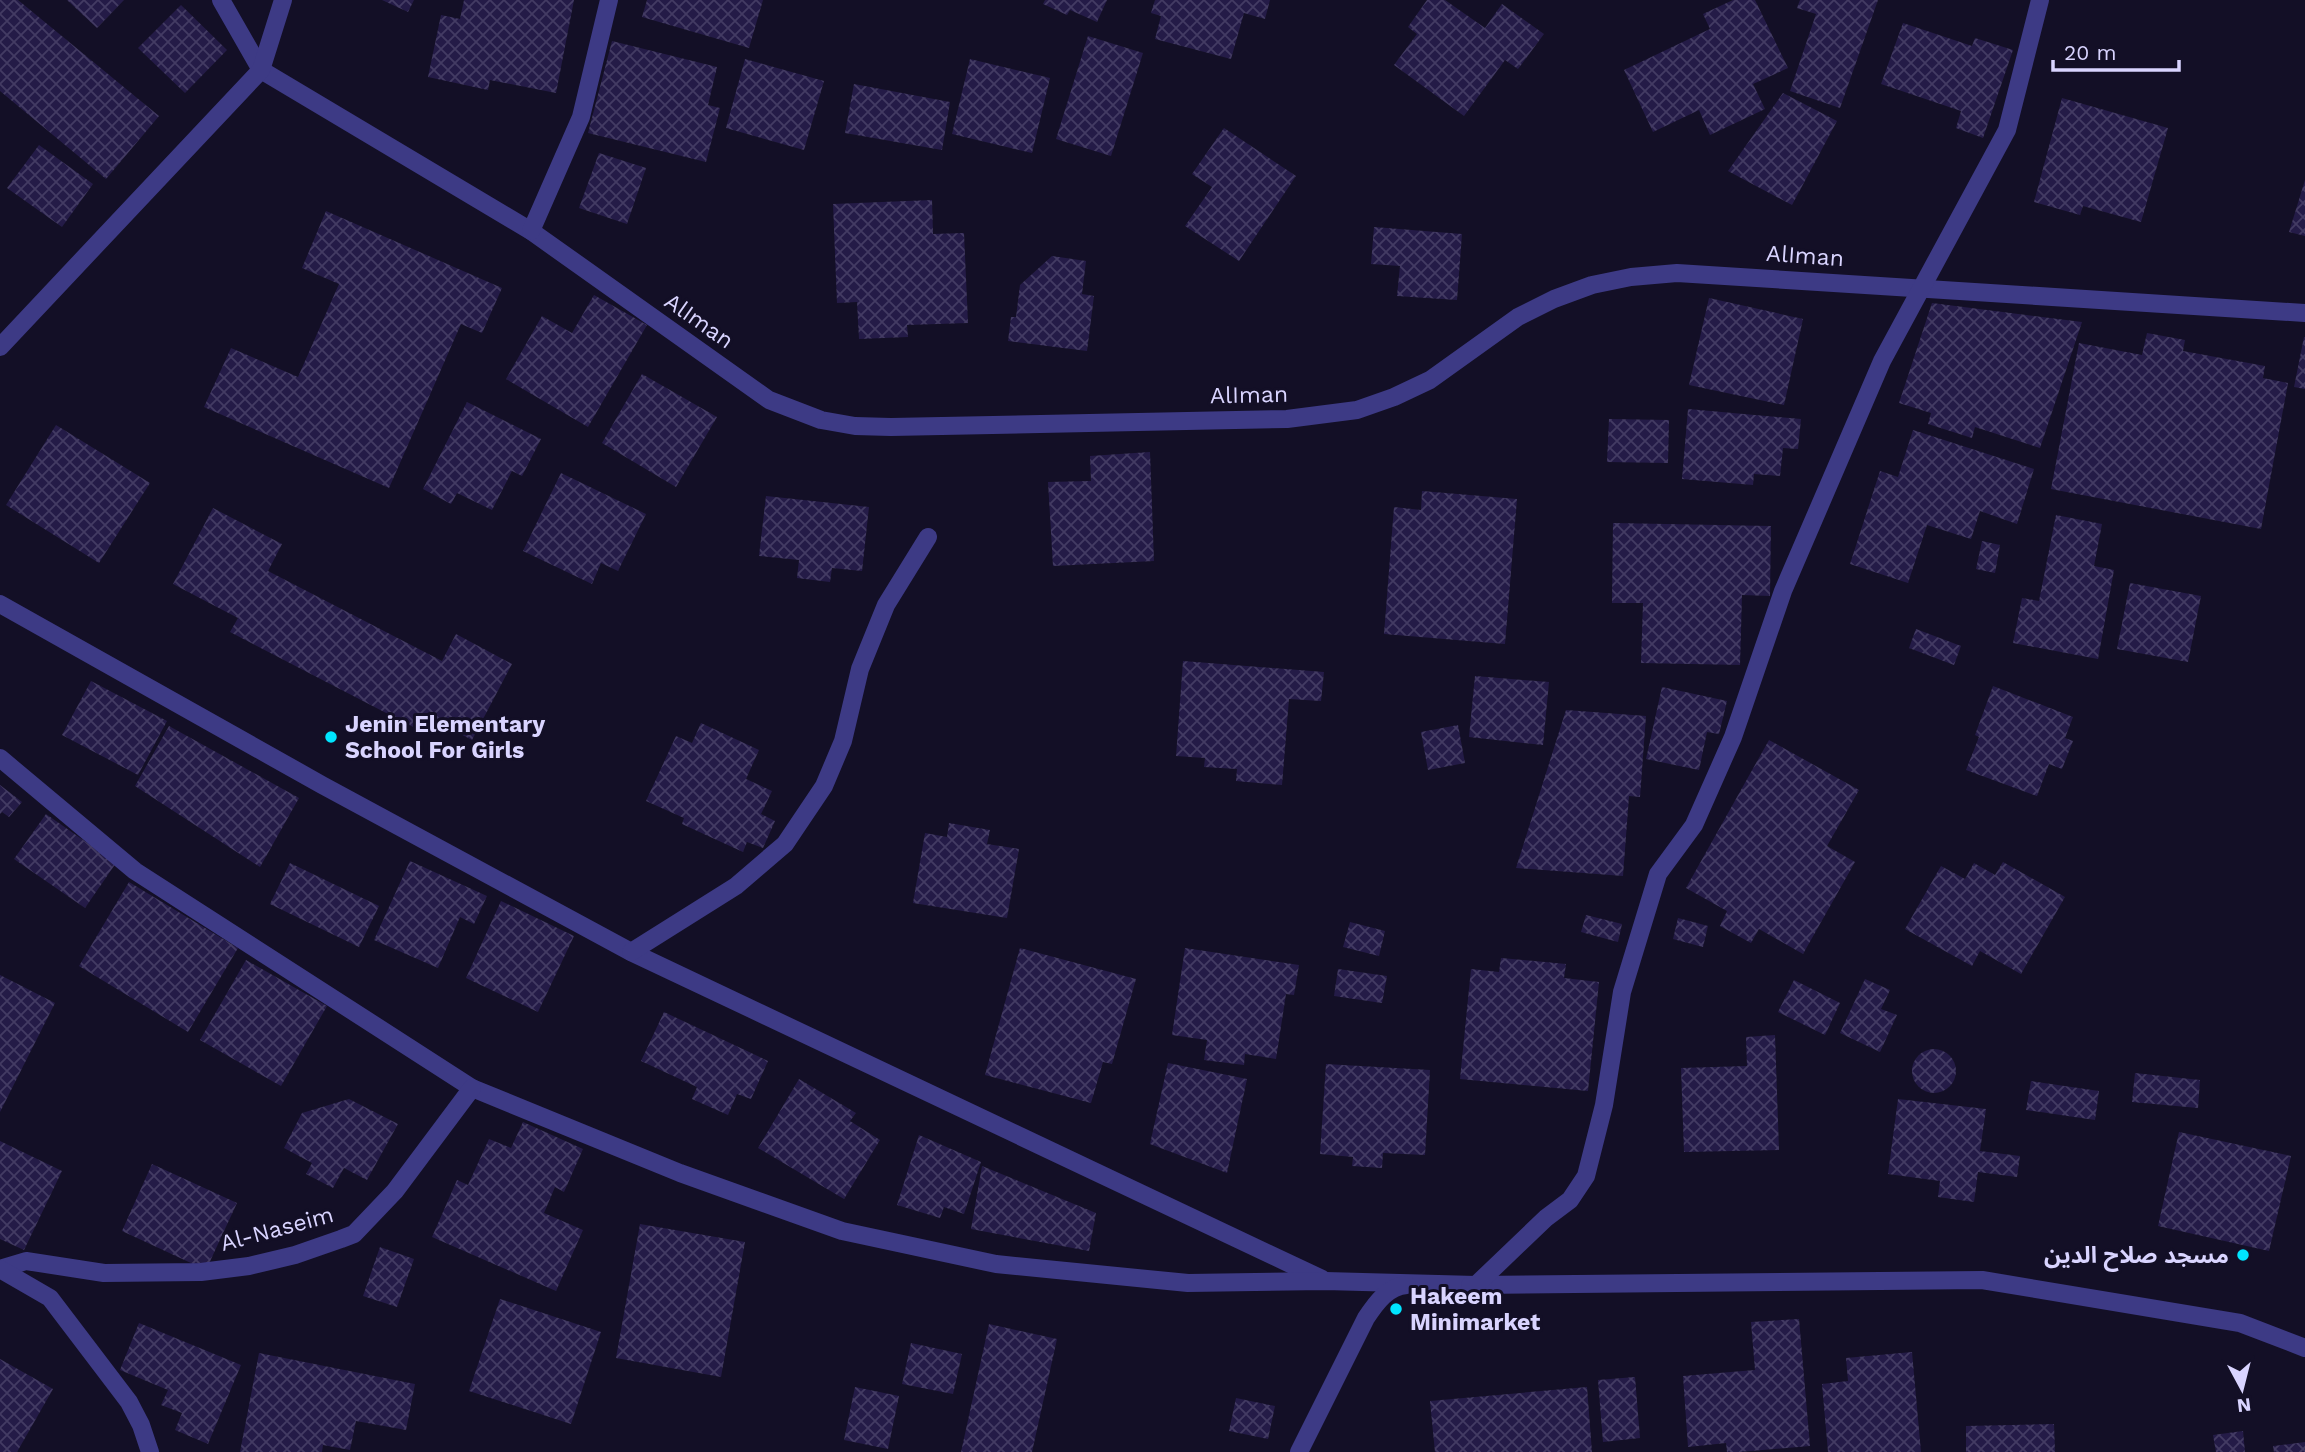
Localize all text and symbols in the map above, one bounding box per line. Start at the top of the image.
scale bar [2053,28,2179,72]
text: 20 m [2064,40,2116,65]
street label: AlIman [1765,240,1845,272]
street label: AlIman [659,288,739,354]
street label: AlIman [1210,381,1288,409]
place label: Jenin Elementary School For Girls [345,711,545,764]
marker: Jenin Elementary School For Girls [323,729,339,745]
street label: Al-Naseim [217,1201,337,1257]
place label: مسجد صلاح الدين [2044,1242,2229,1272]
marker: مسجد صلاح الدين [2235,1247,2251,1263]
place label: Hakeem Minimarket [1410,1283,1540,1336]
marker: Hakeem Minimarket [1388,1301,1404,1317]
north arrow [2207,1354,2277,1424]
text: N [2236,1393,2252,1418]

